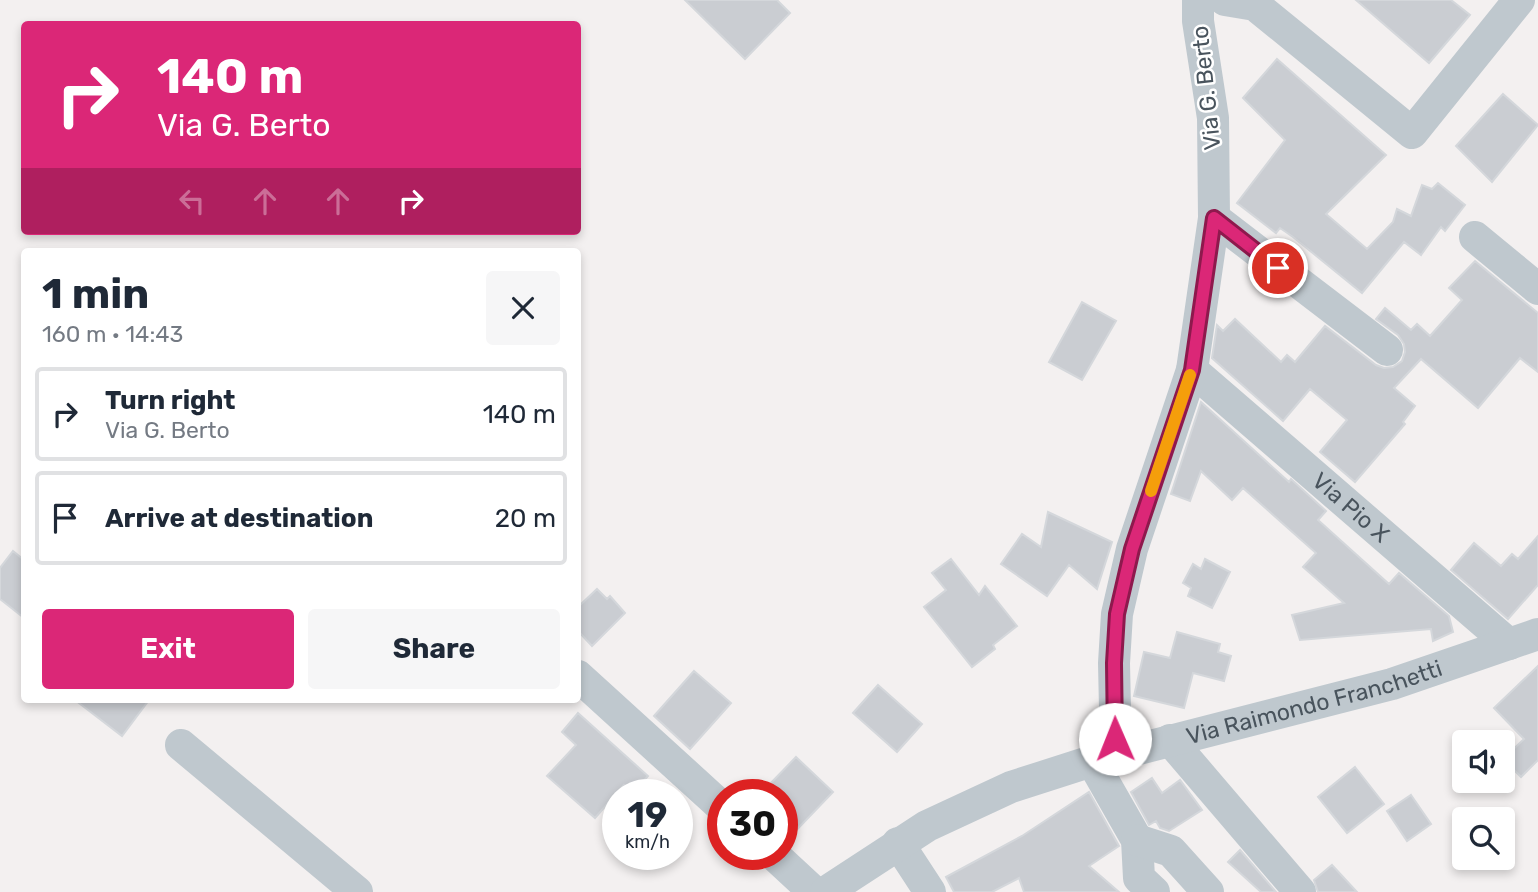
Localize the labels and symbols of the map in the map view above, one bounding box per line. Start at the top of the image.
street label: Via G. Berto [1186,24,1226,152]
pin [1248,238,1308,298]
street label: Via Pio X [1307,466,1395,549]
street label: Via Raimondo Franchetti [1183,654,1446,750]
position arrow [1078,702,1152,776]
speed limit sign: 30 [707,779,798,870]

